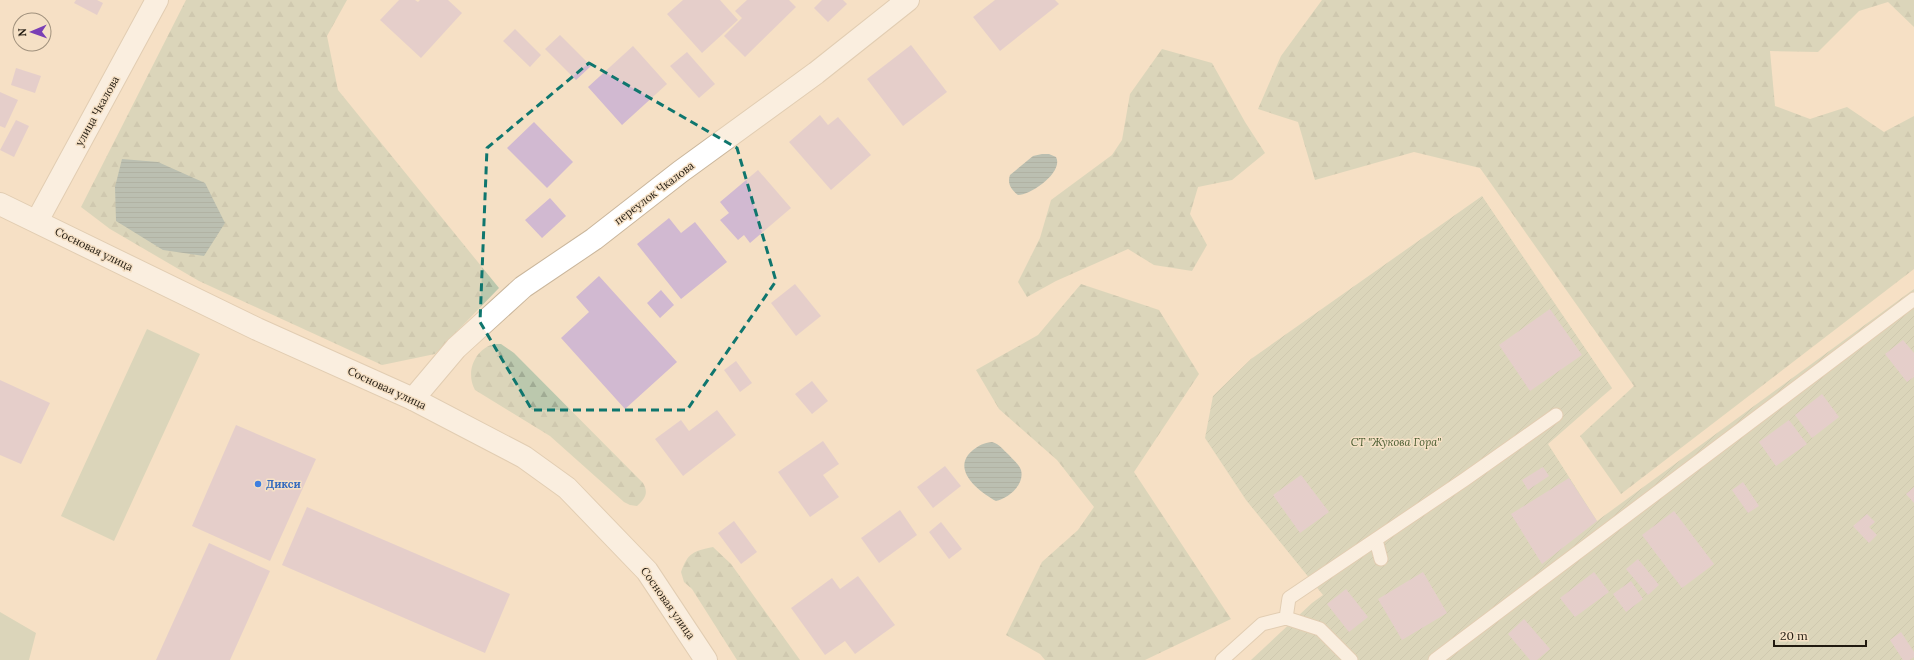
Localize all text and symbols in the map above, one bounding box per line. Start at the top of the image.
north arrow [12,12,52,52]
text: N [15,27,29,37]
street label: улица Чкалова [72,73,122,149]
street label: переулок Чкалова [611,158,697,228]
street label: Сосновая улица [53,224,136,274]
street label: Сосновая улица [345,364,429,412]
park label: СТ "Жукова Гора" [1351,435,1441,449]
place label: Дикси [266,477,301,491]
marker: Дикси [253,479,263,489]
street label: Сосновая улица [638,564,698,642]
scale bar [1774,622,1866,648]
text: 20 m [1780,628,1808,643]

